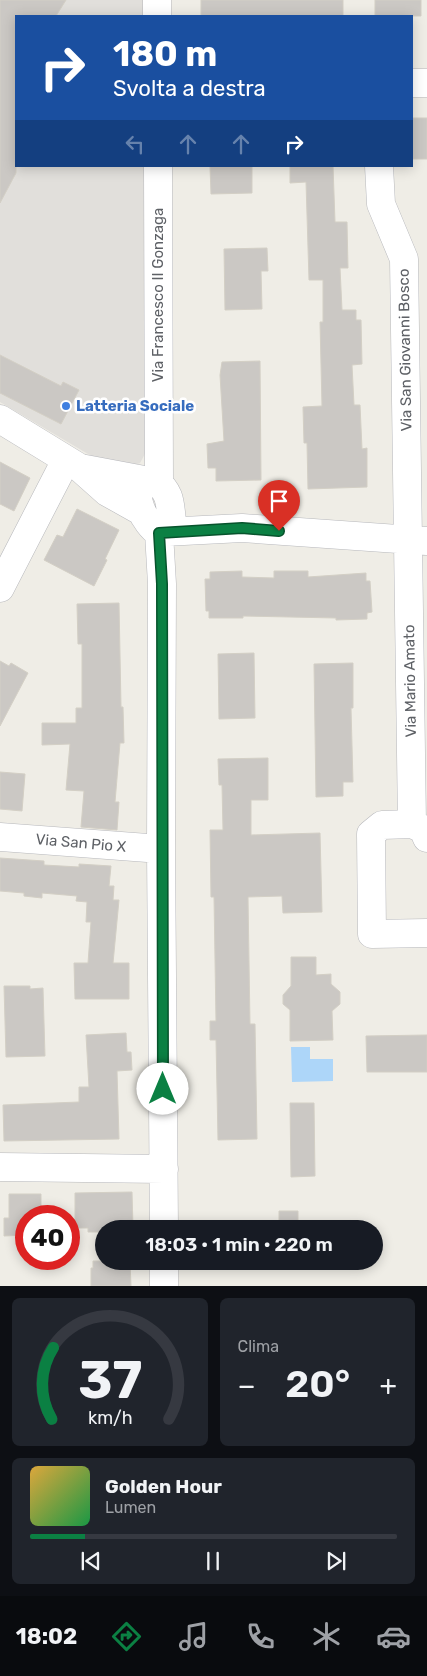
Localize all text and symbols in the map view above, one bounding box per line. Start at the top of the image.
text: 180 m [113,33,217,75]
icon: right [30,35,95,100]
text: Svolta a destra [113,75,266,102]
icon: left [121,130,149,158]
icon: ahead [174,130,202,158]
icon: ahead [227,130,255,158]
icon: right [280,130,308,158]
street label: Via Francesco II Gonzaga [149,208,167,382]
street label: Via San Giovanni Bosco [395,268,415,432]
place label: Latteria Sociale [76,397,194,415]
marker: Latteria Sociale [60,400,72,412]
pin [258,480,300,531]
icon: arrive [265,487,293,515]
street label: Via Mario Amato [400,624,420,738]
street label: Via San Pio X [35,830,128,856]
position arrow [136,1062,188,1114]
speed limit sign: 40 [15,1205,80,1270]
text: 18:03 · 1 min · 220 m [145,1233,333,1256]
text: Clima [238,1337,279,1356]
text: 37 [78,1349,142,1411]
text: 20° [285,1361,350,1407]
text: − [238,1369,256,1402]
text: + [380,1369,397,1402]
text: km/h [87,1407,132,1428]
text: Golden Hour [105,1475,222,1498]
text: Lumen [105,1498,156,1517]
icon: previous [77,1547,105,1575]
icon: pause [199,1547,227,1575]
icon: next [322,1547,350,1575]
icon: directions [109,1619,144,1654]
icon: music [176,1619,211,1654]
icon: phone [243,1619,278,1654]
icon: climate [309,1619,344,1654]
icon: car [376,1619,411,1654]
text: 18:02 [16,1623,77,1650]

